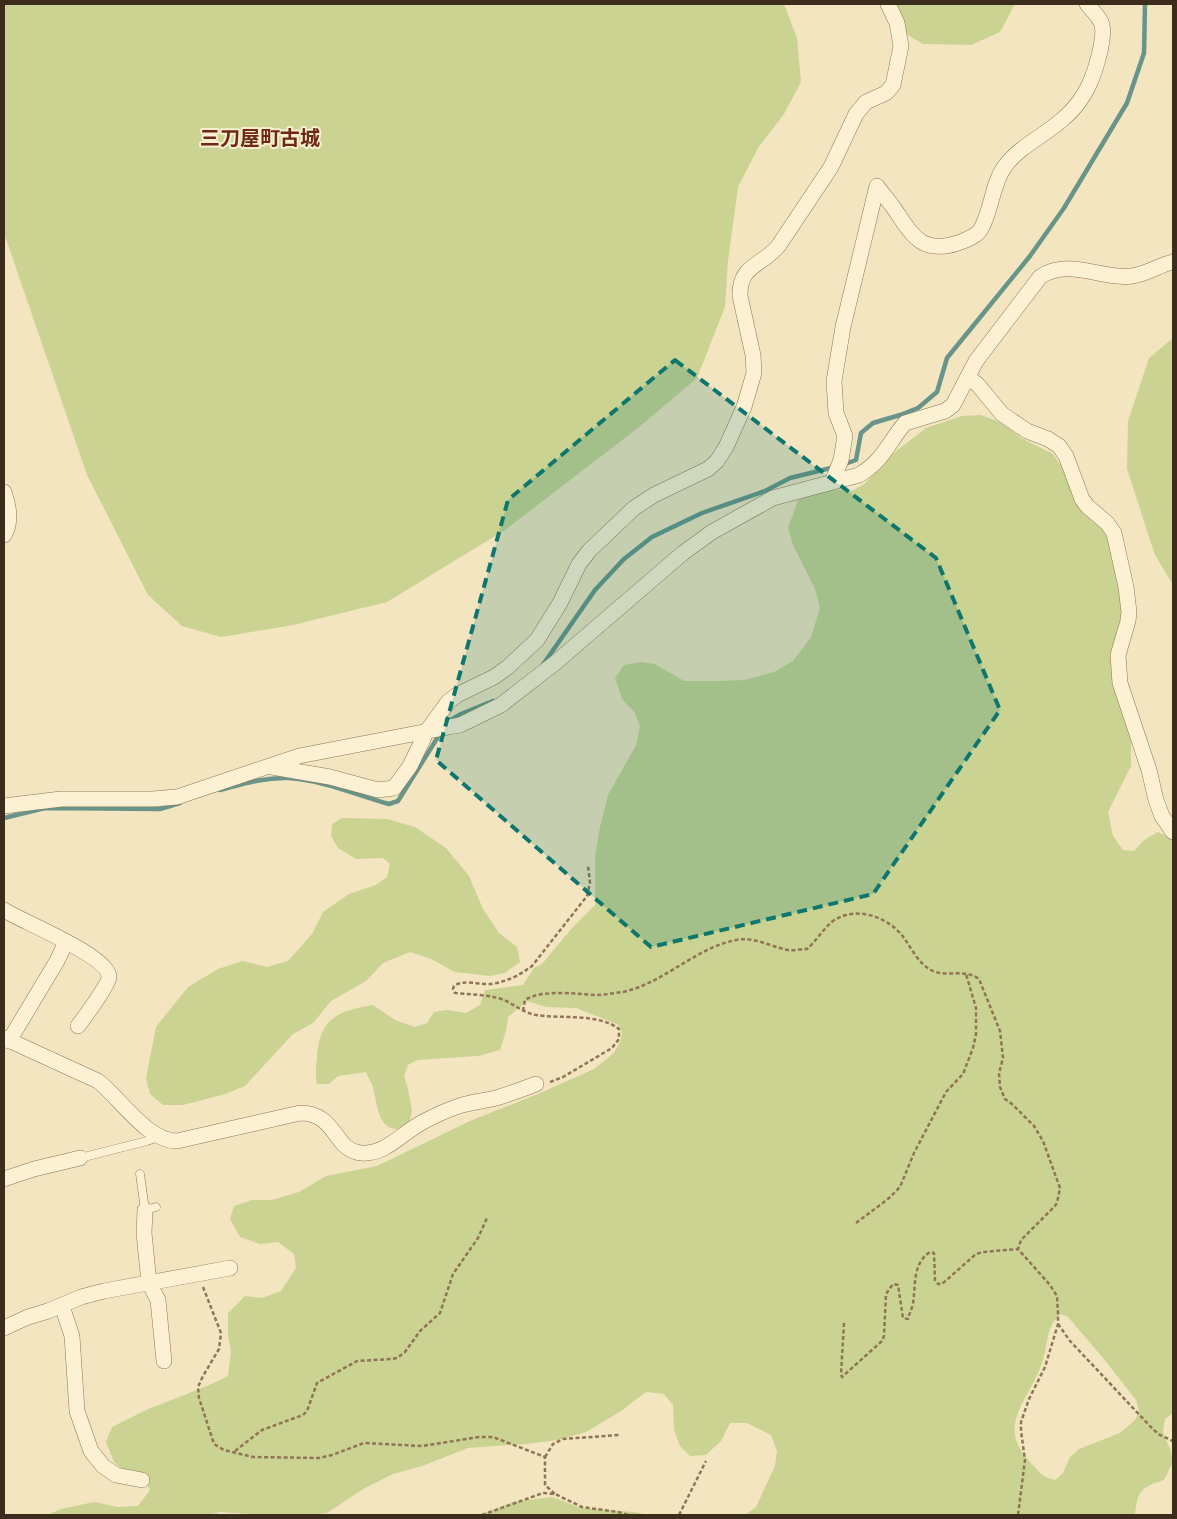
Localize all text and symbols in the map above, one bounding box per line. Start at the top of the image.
district label: 三刀屋町古城 [200,121,320,151]

